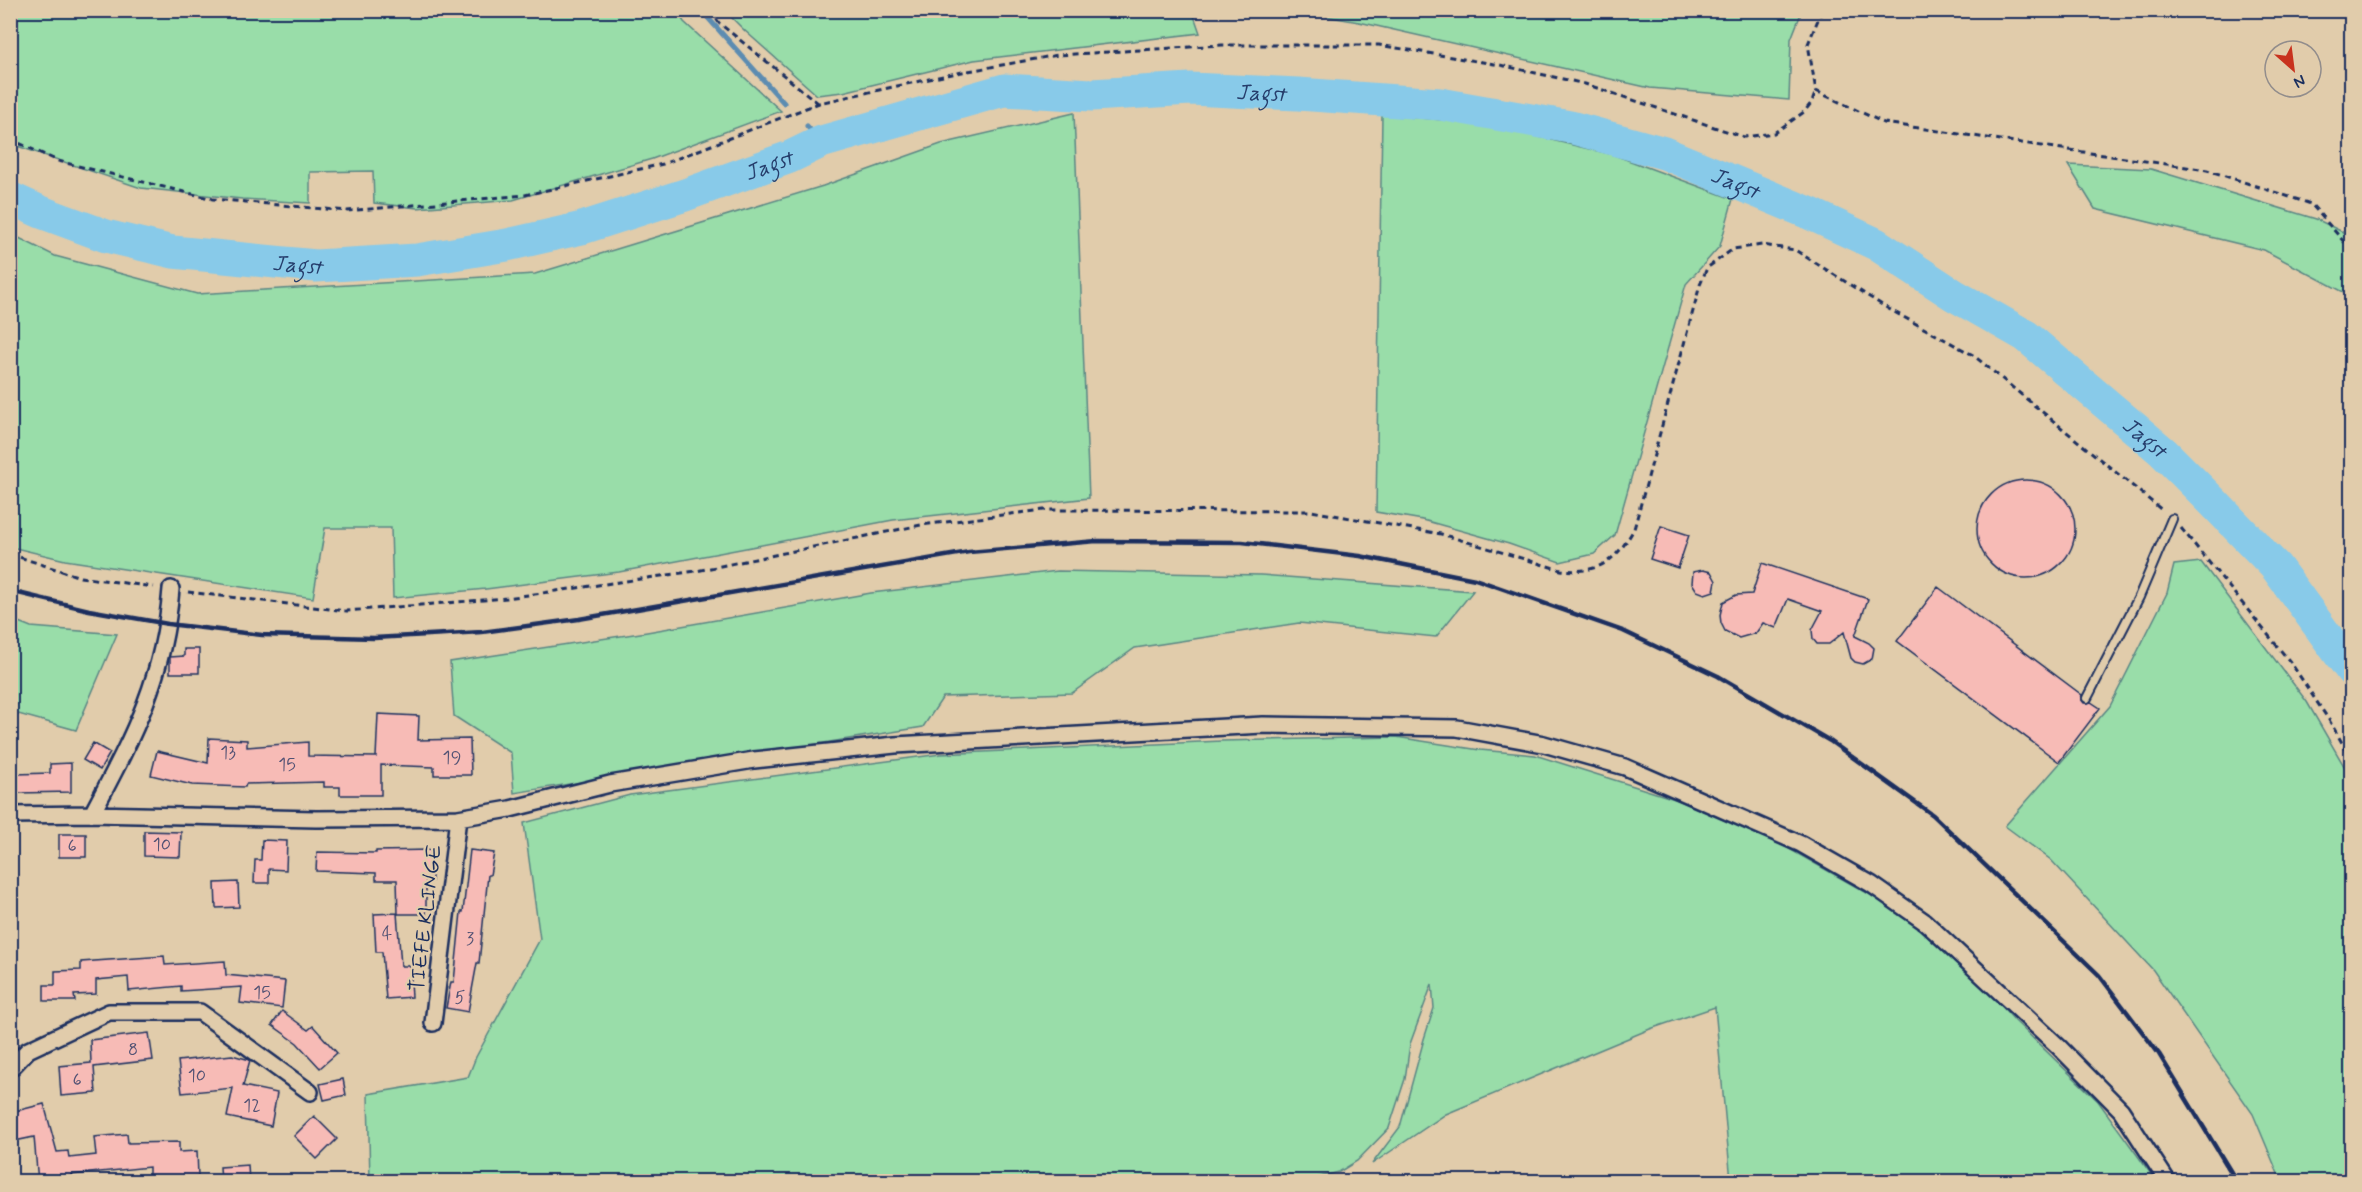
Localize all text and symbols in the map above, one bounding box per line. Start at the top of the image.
north arrow [2263,39,2323,99]
text: N [2290,69,2309,93]
water label: Jagst [1235,79,1289,112]
water label: Jagst [741,144,800,188]
water label: Jagst [1706,162,1765,208]
water label: Jagst [271,250,326,284]
water label: Jagst [2116,412,2174,467]
house number: 13 [220,741,236,765]
house number: 19 [443,746,461,770]
house number: 15 [278,753,296,777]
house number: 10 [153,833,171,857]
house number: 6 [67,834,77,858]
street label: TIEFE KLINGE [403,843,449,993]
house number: 4 [382,922,392,946]
house number: 3 [466,927,474,951]
house number: 15 [253,981,271,1005]
house number: 5 [455,986,466,1010]
house number: 8 [128,1038,138,1062]
house number: 10 [188,1064,206,1088]
house number: 6 [72,1068,82,1092]
house number: 12 [243,1094,261,1118]

